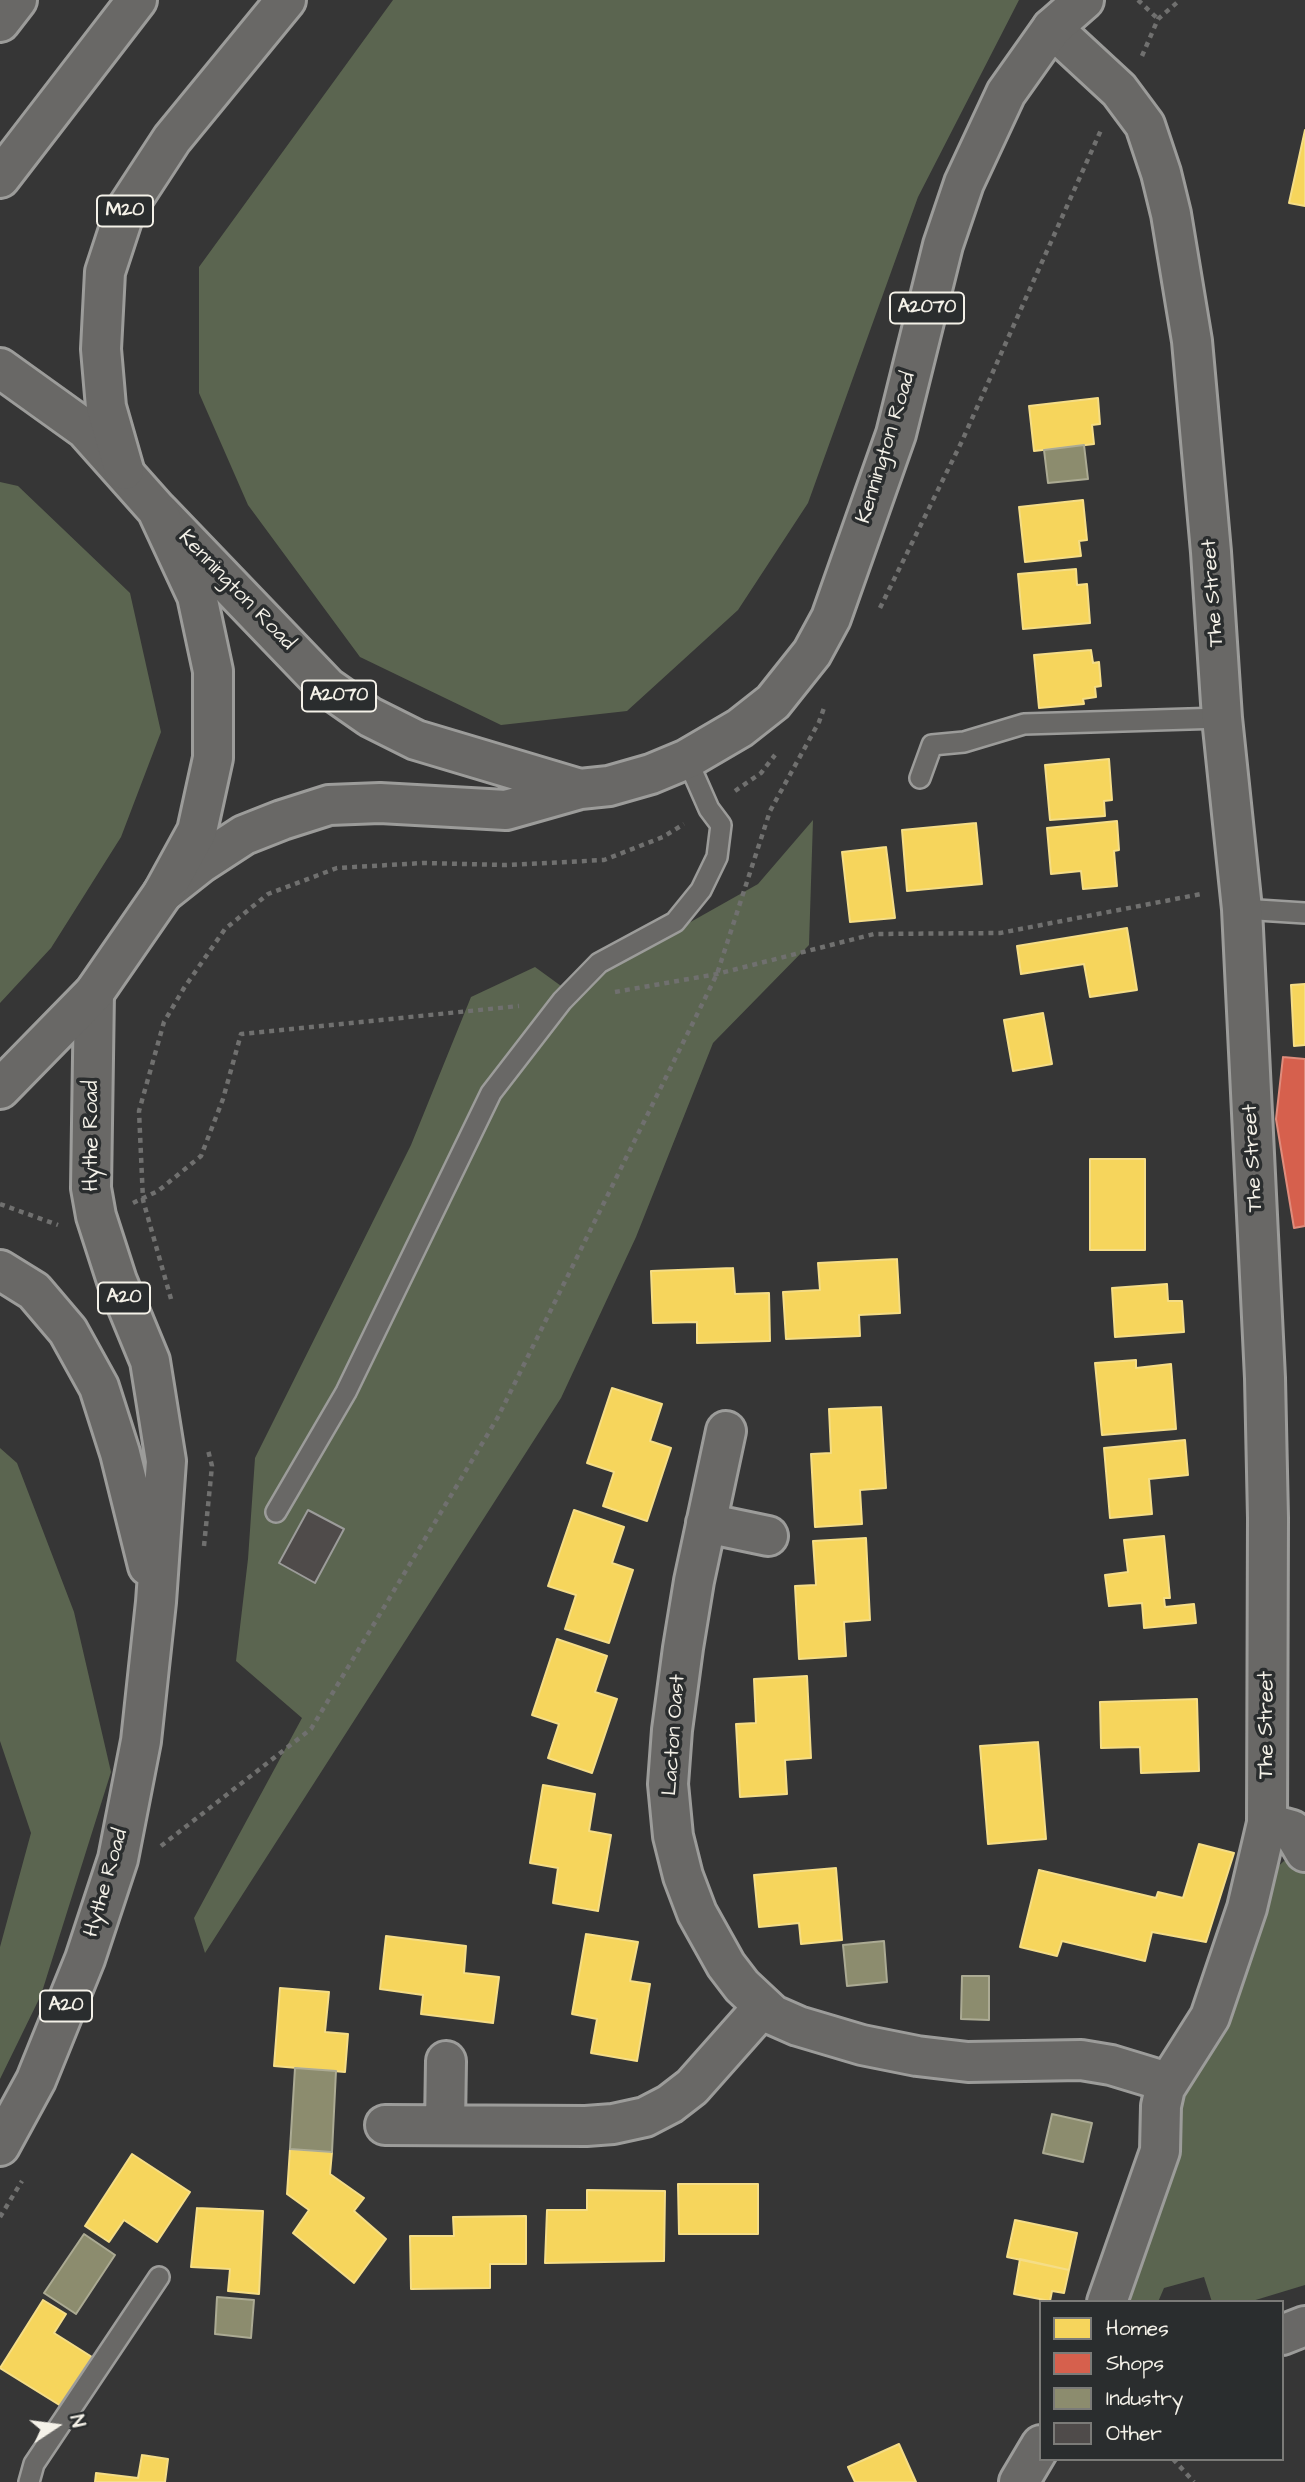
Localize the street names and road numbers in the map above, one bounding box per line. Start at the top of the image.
road number: M20 [97,196,153,226]
road number: A2070 [890,292,964,324]
street label: Kennington Road [852,369,922,527]
street label: Kennington Road [172,526,300,656]
street label: The Street [1198,538,1230,648]
road number: A2070 [302,680,376,712]
street label: Hythe Road [80,1080,106,1192]
street label: The Street [1239,1103,1269,1213]
road number: A20 [98,1282,150,1314]
street label: The Street [1255,1671,1281,1779]
street label: Lacton Oast [658,1674,692,1796]
street label: Hythe Road [80,1826,134,1940]
road number: A20 [40,1990,92,2022]

